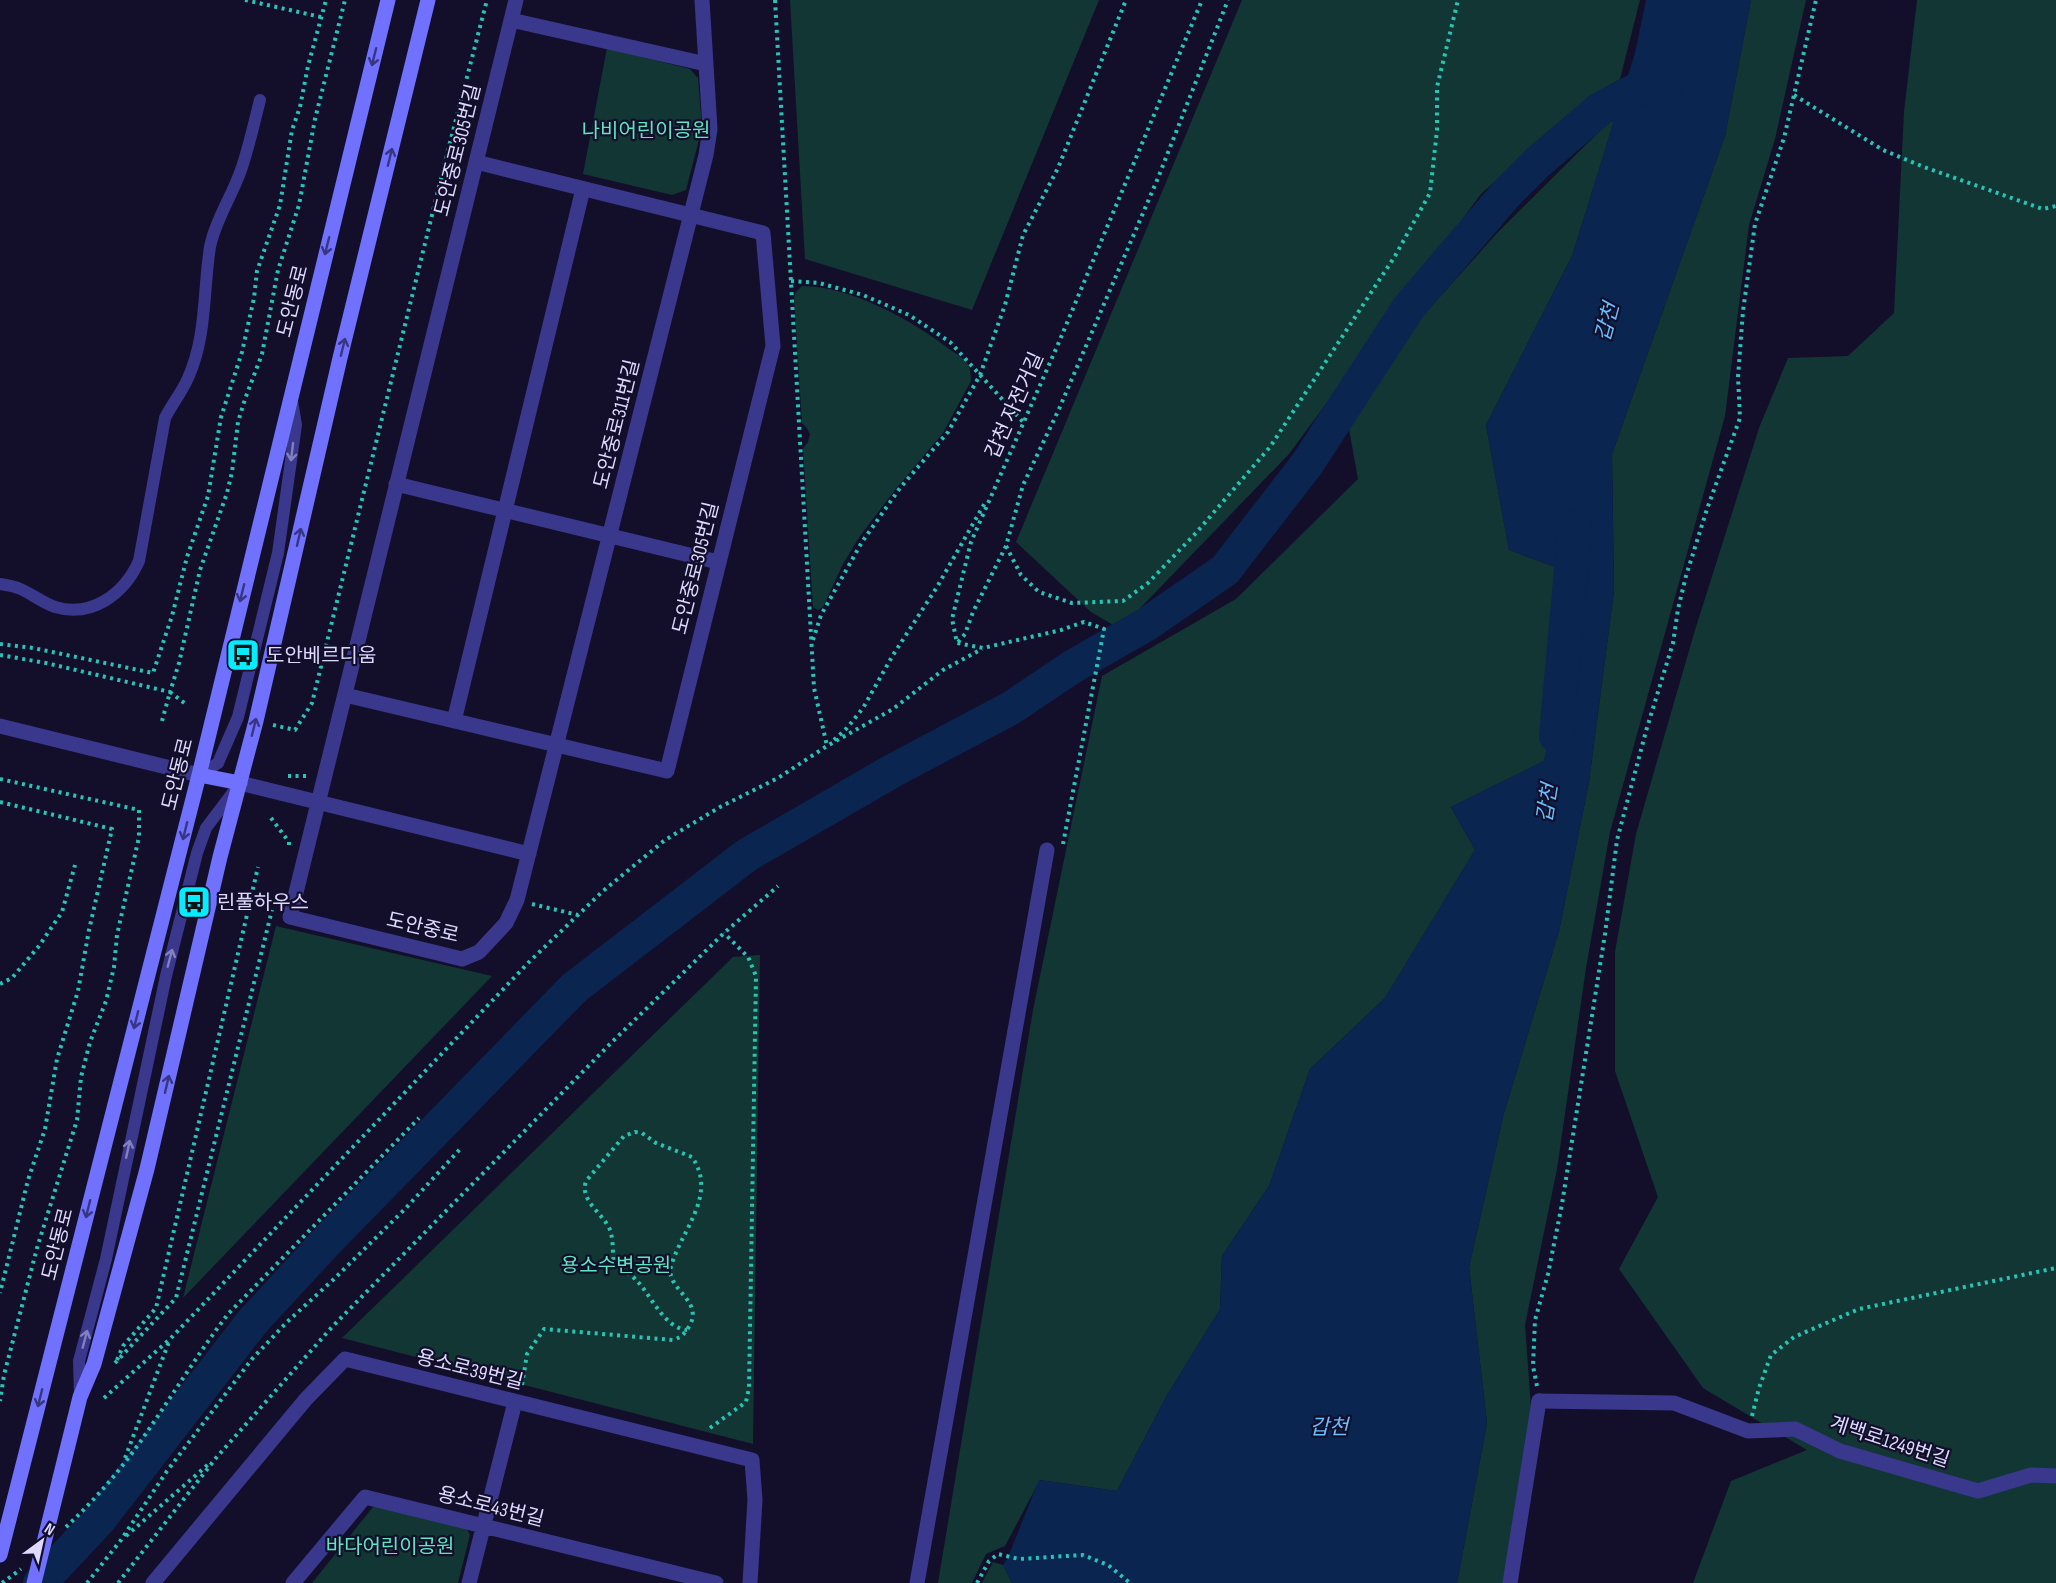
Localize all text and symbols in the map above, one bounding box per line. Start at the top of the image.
one-way arrow [367,47,379,66]
street label: 도안중로305번길 [430,81,486,219]
park label: 나비어린이공원 [582,119,710,143]
one-way arrow [384,148,396,167]
one-way arrow [321,236,333,255]
street label: 도안동로 [272,263,314,340]
water label: 갑천 [1590,298,1625,344]
one-way arrow [337,338,349,357]
street label: 갑천 자전거길 [981,349,1049,462]
street label: 도안중로311번길 [589,357,645,492]
one-way arrow [287,441,298,461]
street label: 도안중로305번길 [668,499,724,637]
one-way arrow [293,527,305,546]
one-way arrow [236,584,248,603]
bus stop icon: 도안베르디움 [225,637,261,673]
place label: 도안베르디움 [266,644,376,668]
one-way arrow [249,717,261,736]
street label: 도안동로 [157,736,199,813]
water label: 갑천 [1532,779,1563,824]
one-way arrow [178,821,190,840]
bus stop icon: 린풀하우스 [176,884,212,920]
place label: 린풀하우스 [217,891,309,915]
street label: 도안중로 [384,908,461,948]
one-way arrow [165,949,177,968]
one-way arrow [130,1010,142,1029]
one-way arrow [162,1075,174,1094]
one-way arrow [123,1139,134,1159]
one-way arrow [82,1199,94,1218]
street label: 도안동로 [37,1206,79,1283]
park label: 용소수변공원 [561,1254,671,1278]
one-way arrow [80,1330,91,1349]
street label: 용소로39번길 [414,1345,526,1395]
one-way arrow [33,1388,45,1407]
street label: 계백로1249번길 [1827,1411,1953,1473]
water label: 갑천 [1310,1415,1351,1440]
street label: 용소로43번길 [435,1482,546,1532]
north arrow [12,1511,72,1571]
text: N [41,1519,58,1540]
park label: 바다어린이공원 [326,1535,454,1559]

